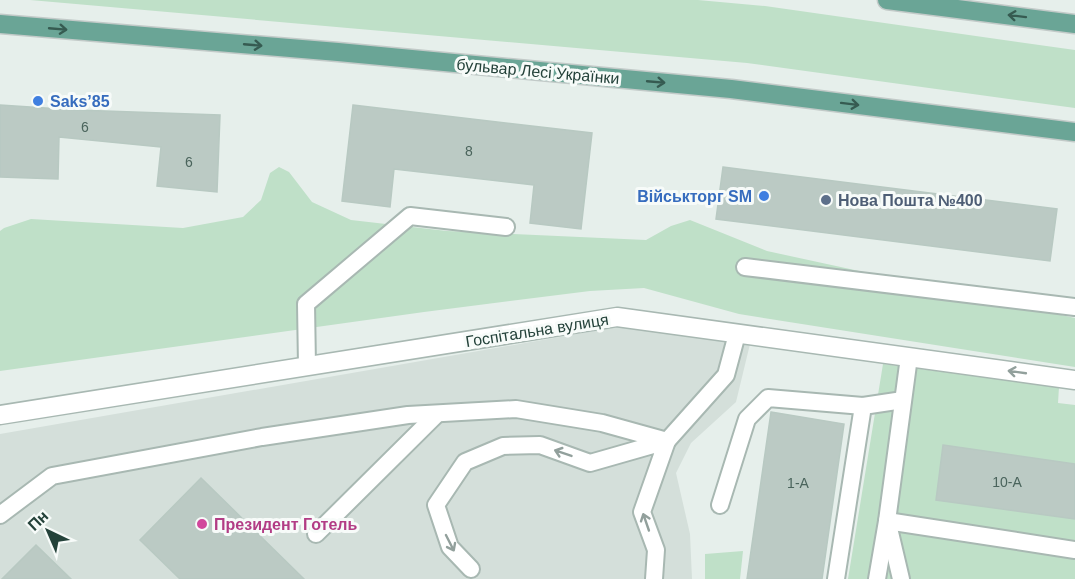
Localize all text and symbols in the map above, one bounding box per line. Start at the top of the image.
one-way arrow [1008,11,1027,22]
one-way arrow [48,23,68,34]
one-way arrow [242,40,262,51]
street label: бульвар Лесі Українки [456,56,620,87]
one-way arrow [645,77,665,88]
place label: Saks’85 [50,93,110,110]
marker: Saks’85 [31,94,45,108]
one-way arrow [839,99,859,110]
house number: 6 [81,119,89,135]
house number: 8 [465,143,473,159]
house number: 6 [185,154,193,170]
place label: Військторг SM [637,188,752,205]
marker: Військторг SM [757,189,771,203]
place label: Нова Пошта №400 [838,192,983,209]
marker: Нова Пошта №400 [819,193,833,207]
street label: Госпітальна вулиця [464,311,610,350]
one-way arrow [1008,366,1027,377]
one-way arrow [554,447,573,458]
house number: 10-А [992,474,1022,490]
house number: 1-А [787,475,810,491]
north arrow [18,501,78,561]
text: Пн [24,507,51,534]
one-way arrow [640,513,651,532]
place label: Президент Готель [214,516,358,533]
marker: Президент Готель [195,517,209,531]
one-way arrow [445,534,457,552]

